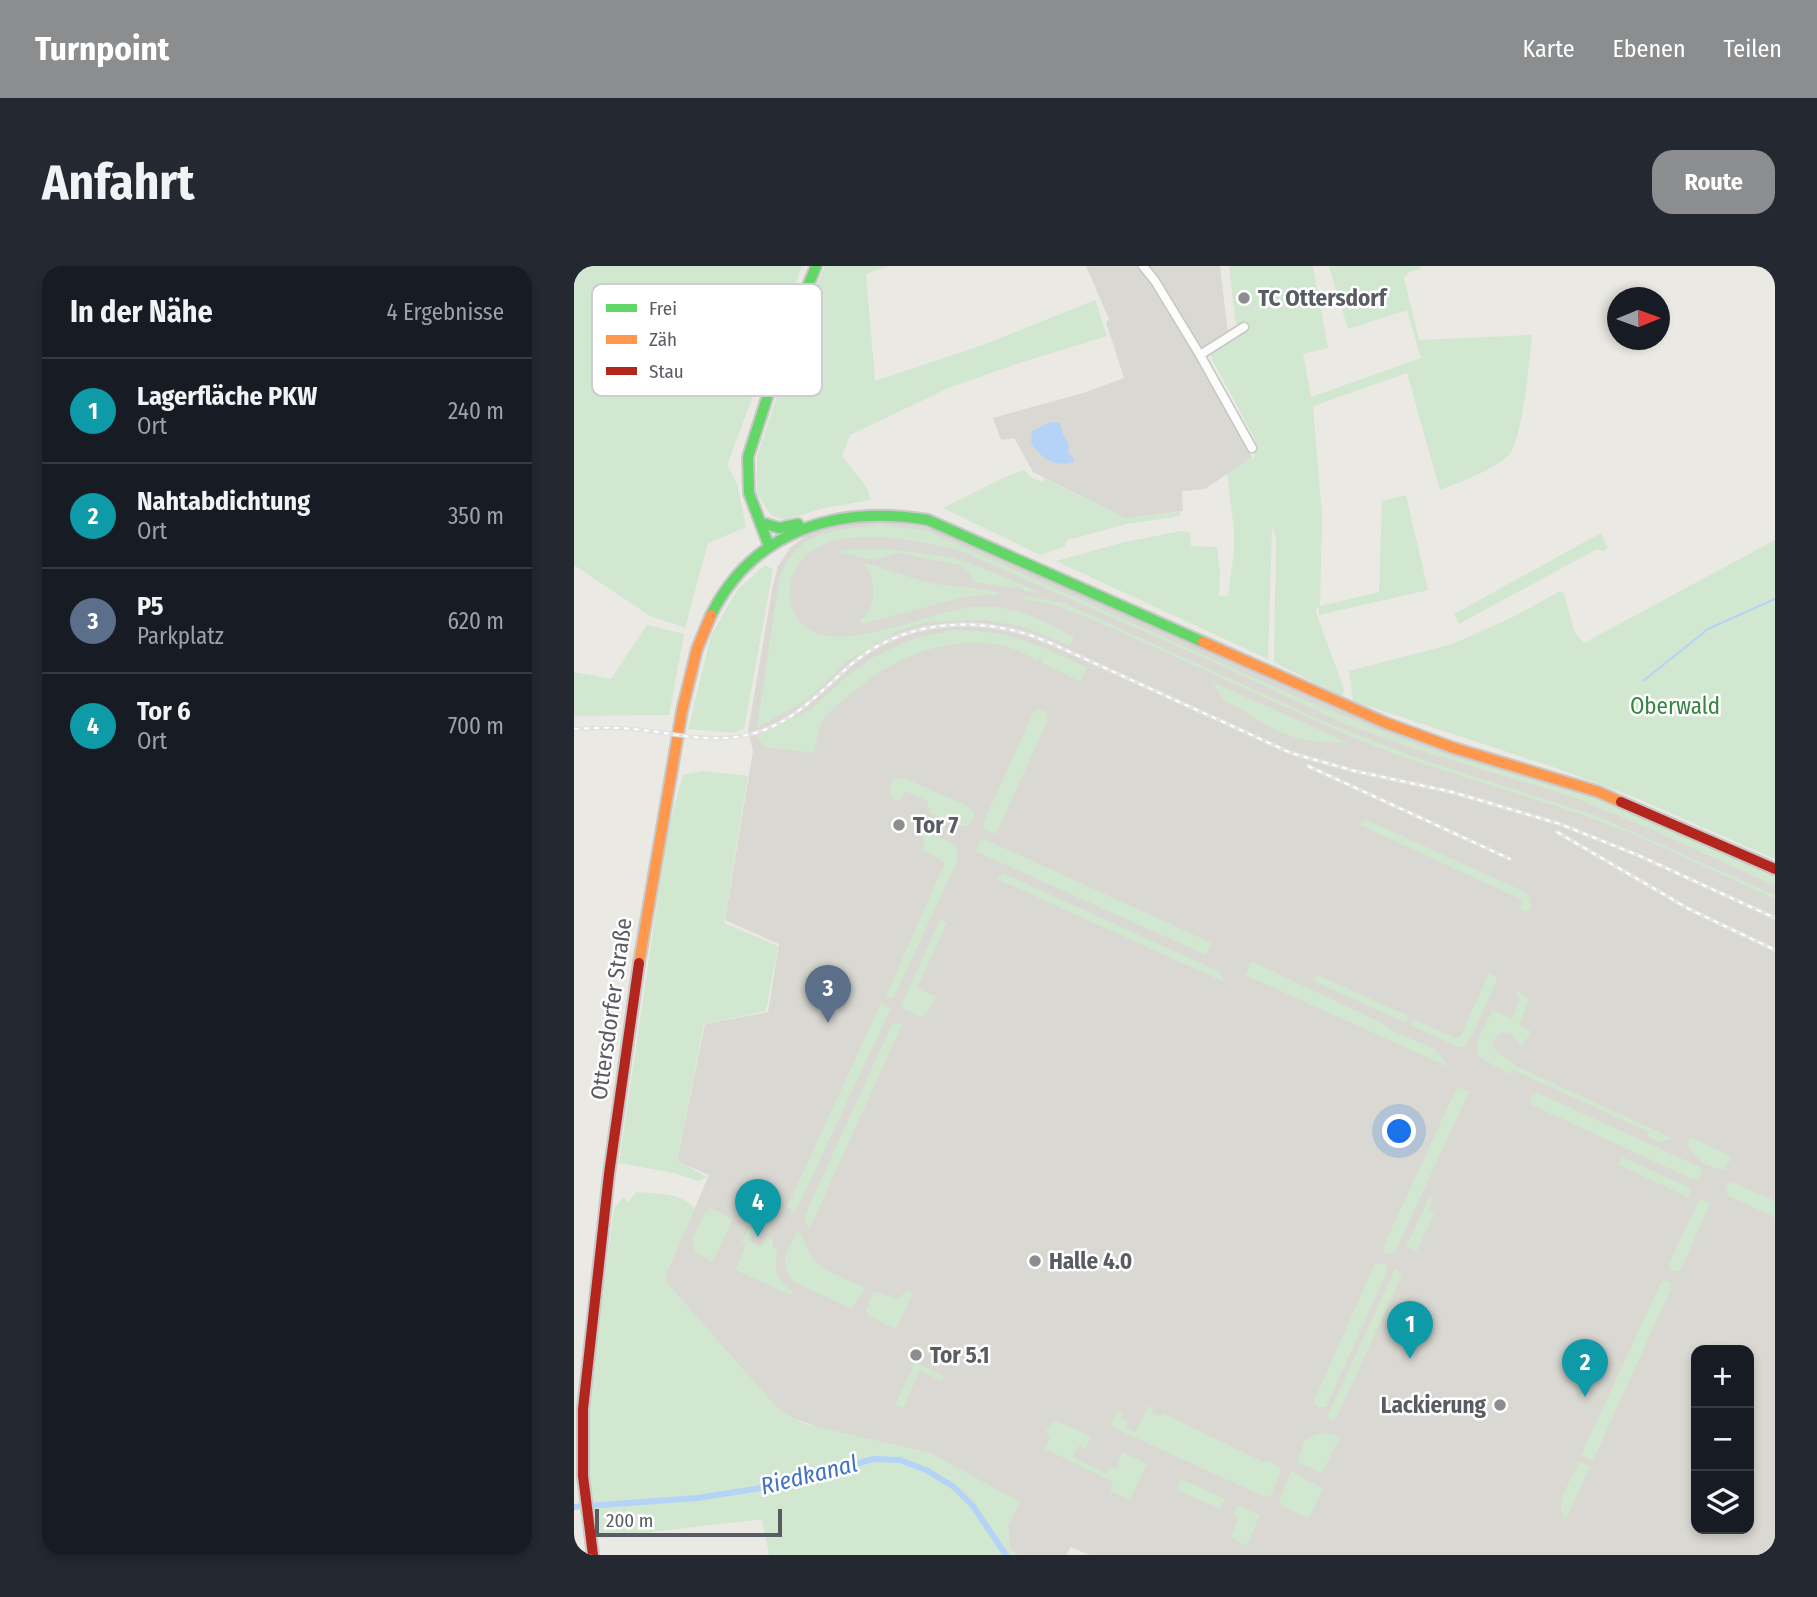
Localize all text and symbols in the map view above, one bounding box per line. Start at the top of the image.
text: Turnpoint [35,29,169,69]
text: Karte [1523,35,1575,63]
text: Ebenen [1613,35,1686,63]
text: Teilen [1724,35,1782,63]
button: Route [1652,150,1775,214]
text: Anfahrt [42,153,195,212]
legend [592,284,822,396]
place label: TC Ottersdorf [1258,284,1389,312]
north arrow [1607,287,1670,350]
marker: TC Ottersdorf [1236,290,1252,306]
text: In der Nähe [70,294,213,330]
text: Frei [649,297,677,320]
text: 4 Ergebnisse [386,298,504,326]
text: Zäh [649,328,677,351]
text: Stau [649,360,684,383]
text: Lagerfläche PKW [137,381,317,412]
text: 1 [88,397,98,425]
text: 240 m [448,397,504,425]
text: Ort [137,412,167,440]
text: Nahtabdichtung [137,486,310,517]
text: 2 [88,502,98,530]
text: 350 m [448,502,504,530]
text: Ort [137,517,167,545]
text: P5 [137,591,164,622]
text: 3 [88,607,98,635]
text: 620 m [448,607,504,635]
text: Parkplatz [137,622,224,650]
park label: Oberwald [1630,692,1720,720]
text: Tor 6 [137,696,191,727]
text: 4 [87,712,99,740]
text: 700 m [448,712,504,740]
text: Ort [137,727,167,755]
place label: Tor 7 [913,811,958,839]
marker: Tor 7 [891,817,907,833]
street label: Ottersdorfer Straße [584,916,638,1102]
pin: 3 [805,965,851,1023]
your location [1382,1114,1416,1148]
pin: 4 [735,1179,781,1237]
place label: Halle 4.0 [1049,1247,1132,1275]
marker: Halle 4.0 [1027,1253,1043,1269]
pin: 1 [1387,1301,1433,1359]
pin: 2 [1562,1339,1608,1397]
place label: Tor 5.1 [930,1341,989,1369]
map controls [1691,1345,1754,1534]
button: + [1691,1345,1754,1408]
marker: Tor 5.1 [908,1347,924,1363]
place label: Lackierung [1381,1391,1487,1419]
marker: Lackierung [1492,1397,1508,1413]
button: − [1691,1408,1754,1471]
water label: Riedkanal [758,1449,860,1501]
button: layers [1691,1471,1754,1534]
scale bar [595,1506,782,1538]
text: 200 m [606,1509,653,1532]

